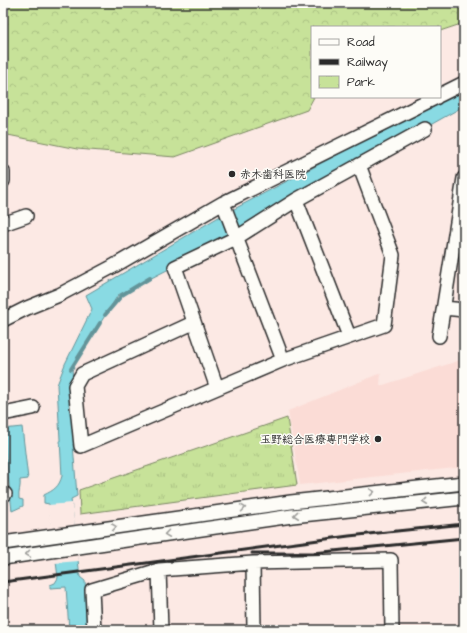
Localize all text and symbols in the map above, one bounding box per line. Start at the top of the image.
legend [311,26,441,98]
text: Road [347,34,375,51]
text: Railway [347,54,388,72]
text: Park [347,74,375,91]
place label: 赤木歯科医院 [240,167,306,182]
marker: 赤木歯科医院 [227,169,237,179]
place label: 玉野総合医療専門学校 [260,432,370,447]
marker: 玉野総合医療専門学校 [373,434,383,444]
one-way arrow [369,488,375,497]
one-way arrow [422,497,428,506]
one-way arrow [240,504,246,513]
one-way arrow [293,511,299,520]
one-way arrow [111,523,117,532]
one-way arrow [164,529,170,538]
one-way arrow [25,549,31,558]

